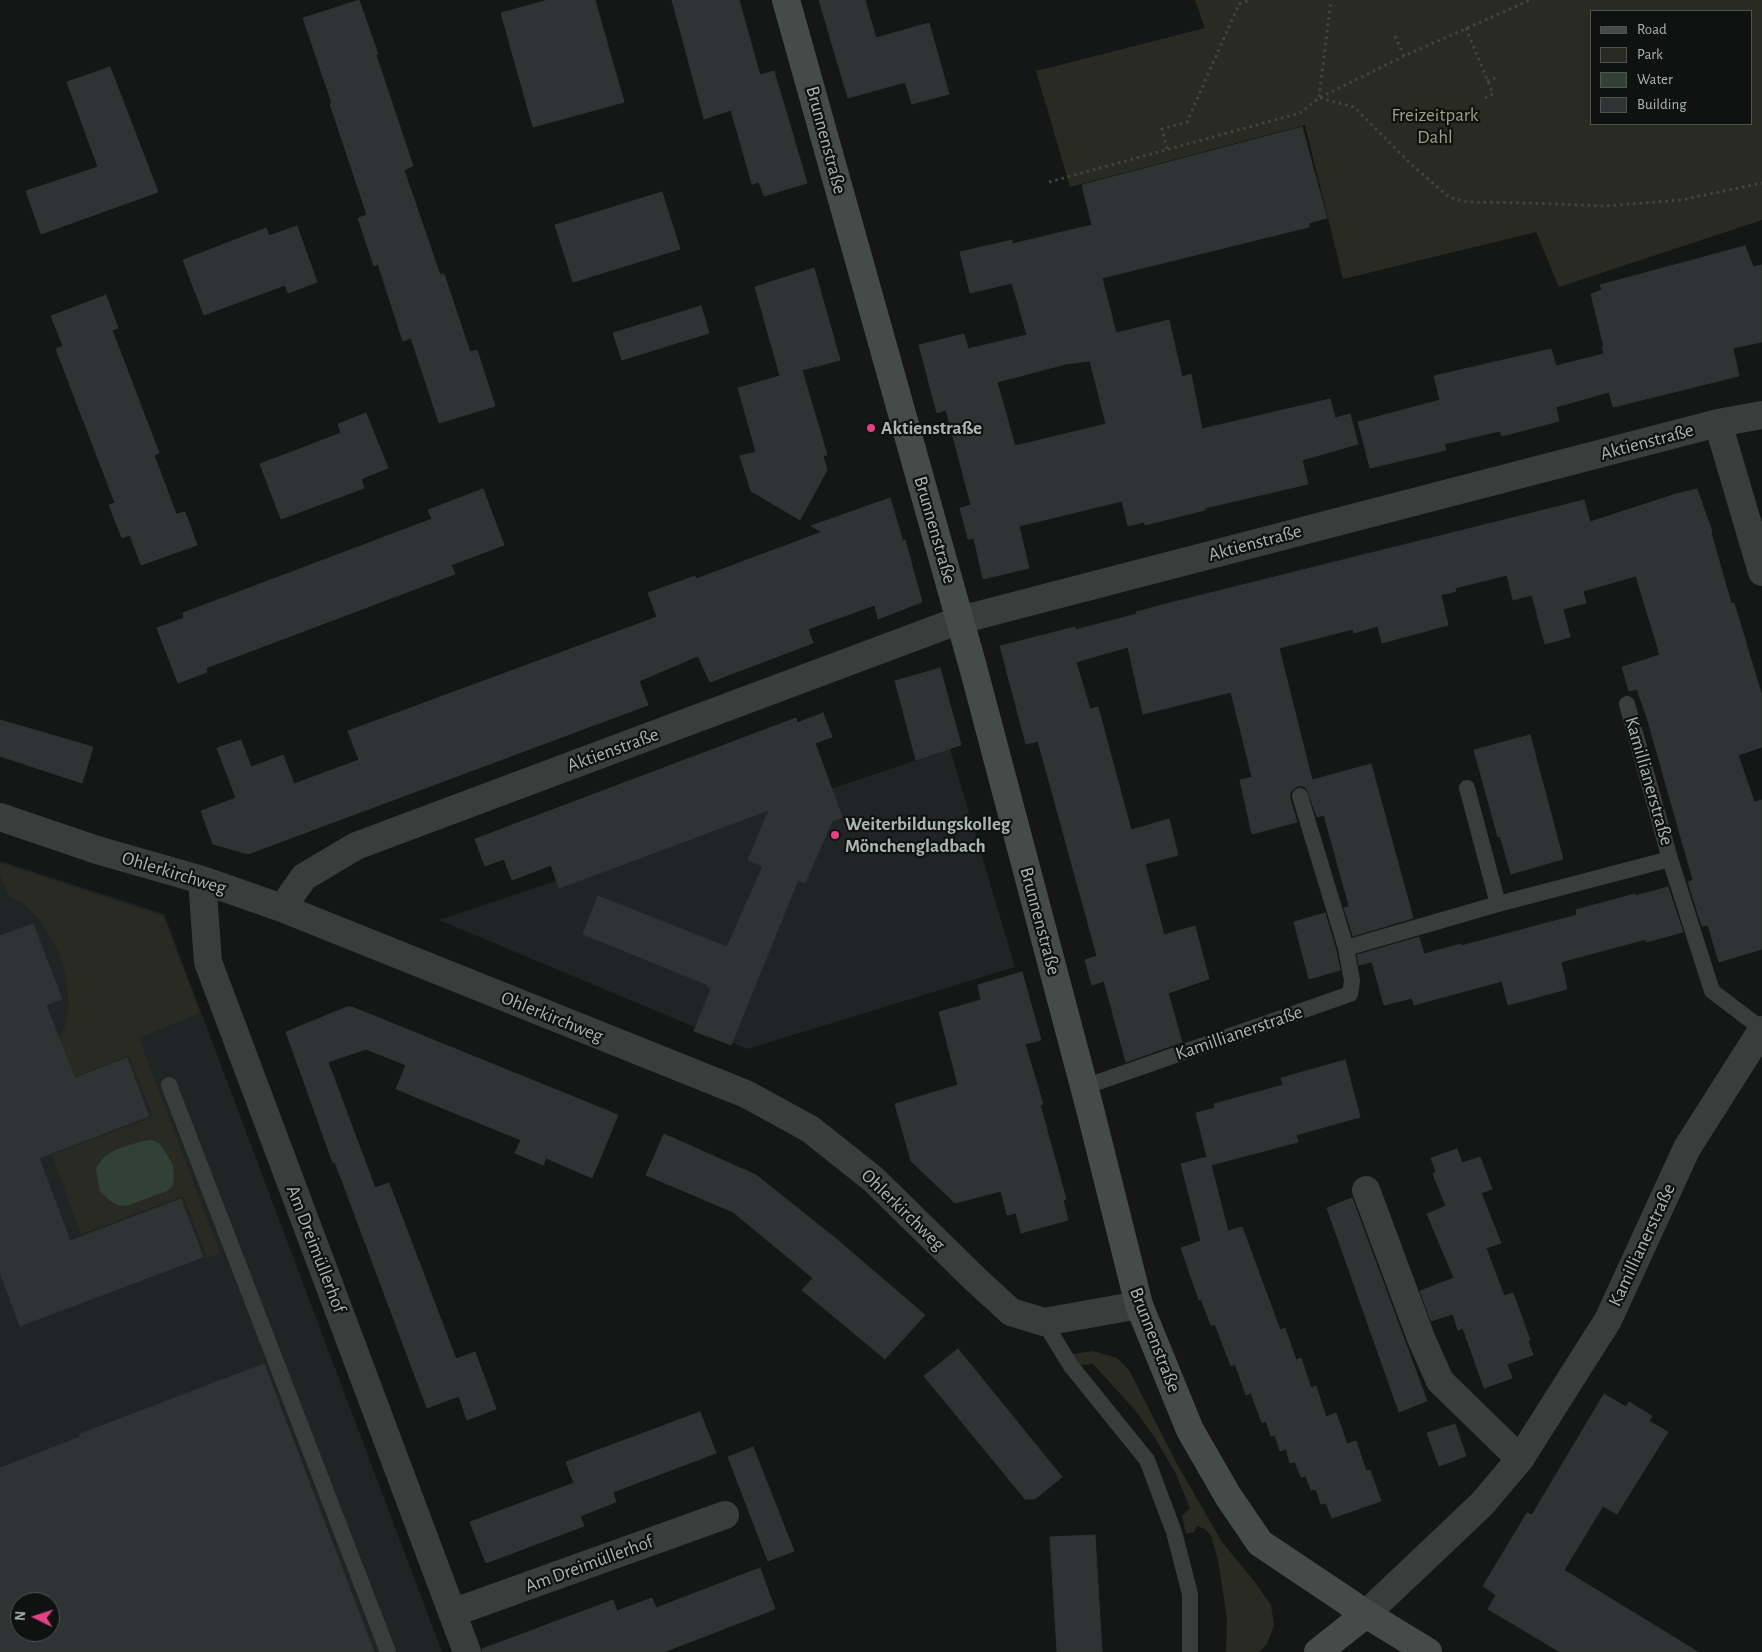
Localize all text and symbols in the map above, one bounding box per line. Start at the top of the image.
legend [1590,10,1752,125]
text: Road [1637,22,1667,37]
text: Park [1637,47,1663,62]
text: Water [1637,72,1673,87]
street label: Brunnenstraße [801,84,851,196]
text: Building [1637,97,1687,112]
park label: Freizeitpark Dahl [1391,104,1479,148]
place label: Aktienstraße [881,417,982,439]
street label: Aktienstraße [1598,419,1696,465]
marker: Aktienstraße [865,422,877,434]
street label: Brunnenstraße [909,474,961,586]
street label: Aktienstraße [1206,520,1304,566]
street label: Kamillianerstraße [1620,714,1678,848]
street label: Aktienstraße [564,723,662,777]
place label: Weiterbildungskolleg Mönchengladbach [845,813,1010,857]
marker: Weiterbildungskolleg Mönchengladbach [829,829,841,841]
street label: Ohlerkirchweg [119,846,229,900]
street label: Brunnenstraße [1015,865,1065,977]
street label: Ohlerkirchweg [498,986,606,1048]
street label: Kamillianerstraße [1172,1001,1306,1065]
street label: Ohlerkirchweg [856,1164,950,1256]
street label: Kamillianerstraße [1604,1180,1680,1310]
street label: Am Dreimüllerhof [281,1182,351,1316]
street label: Brunnenstraße [1125,1284,1185,1396]
street label: Am Dreimüllerhof [522,1530,656,1598]
north arrow [10,1592,60,1642]
text: N [14,1611,28,1621]

